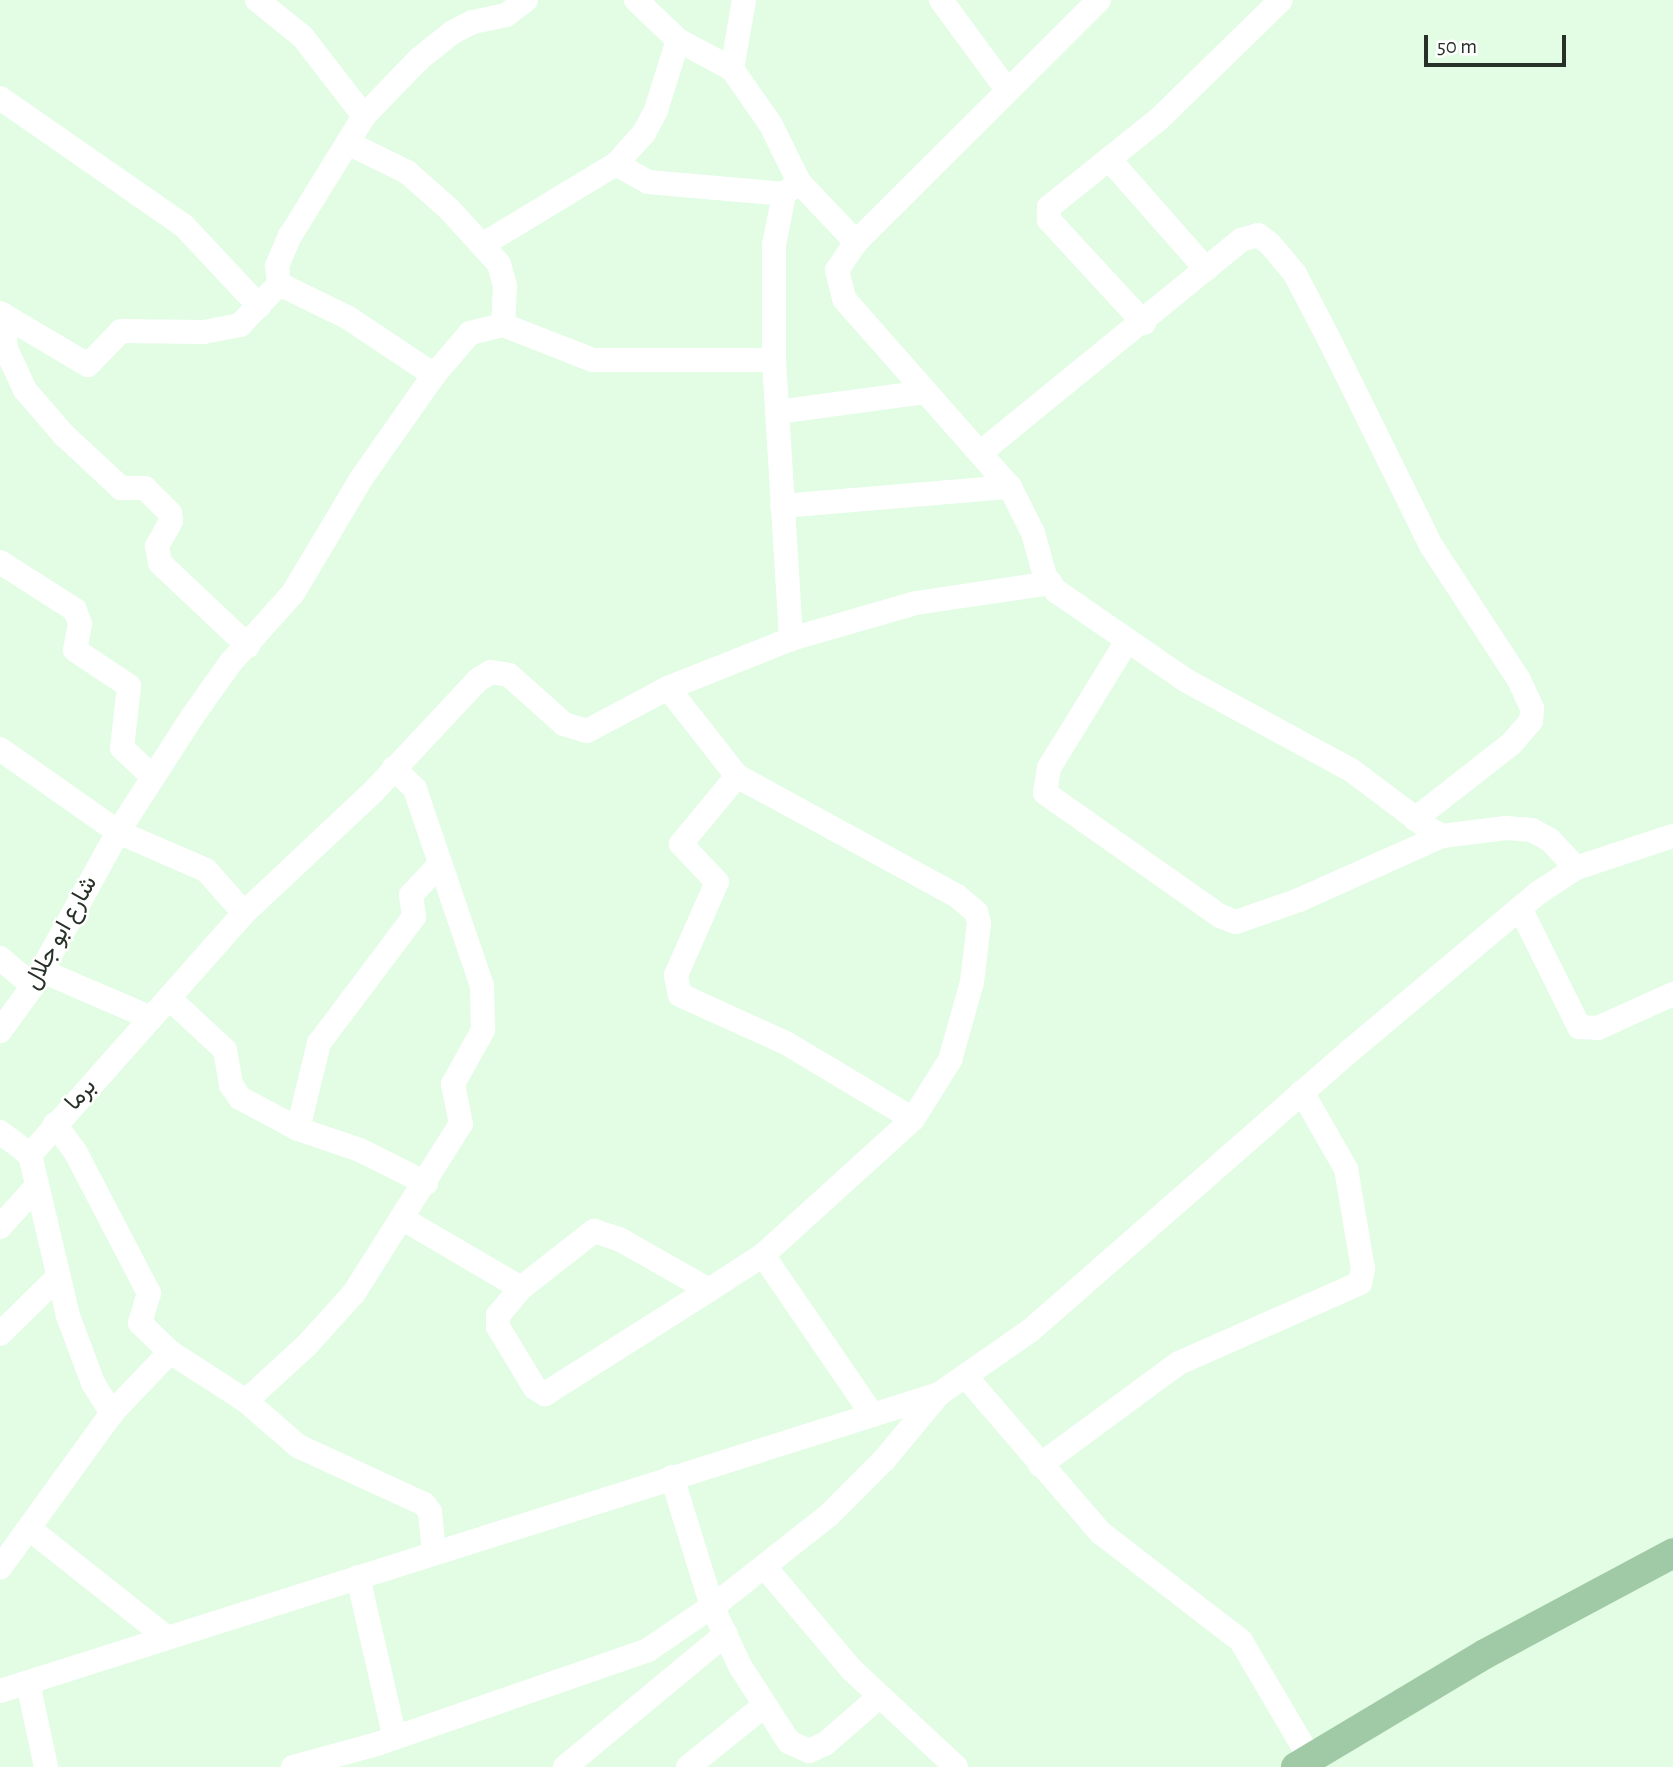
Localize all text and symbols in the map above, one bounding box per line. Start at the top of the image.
scale bar [1428,21,1570,65]
text: 50 m [1437,36,1477,57]
street label: شارع ابو جلال [18,871,104,995]
street label: برما [59,1073,103,1117]

